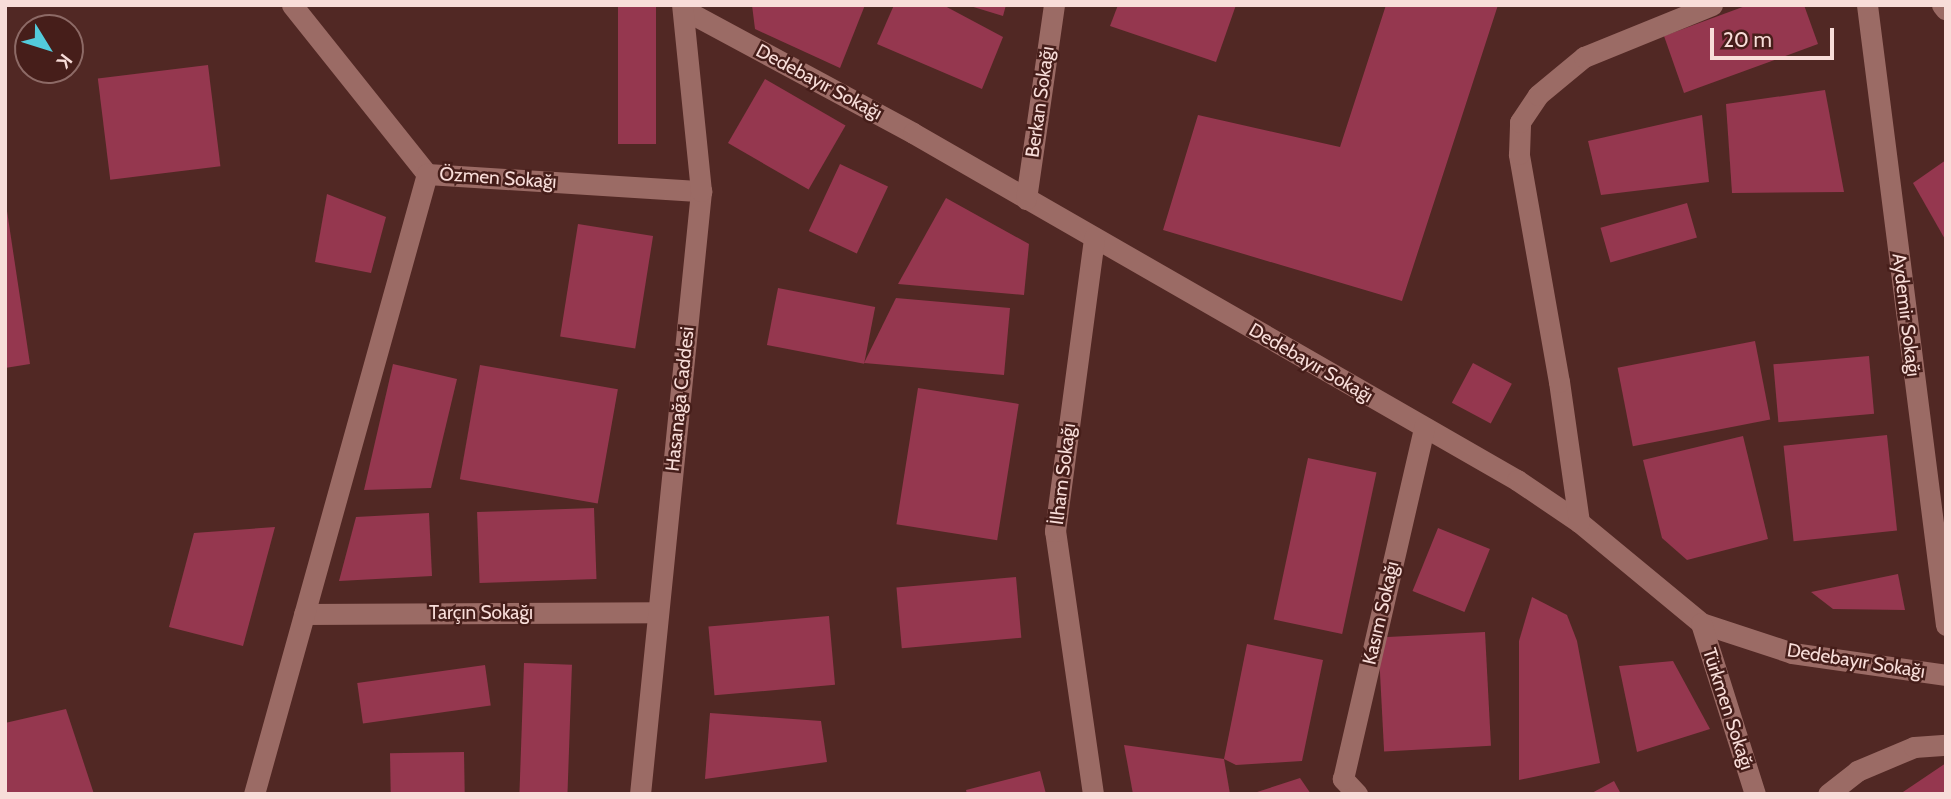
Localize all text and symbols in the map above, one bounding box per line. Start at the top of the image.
north arrow [14,14,84,84]
scale bar [1713,14,1837,58]
text: 20 m [1723,27,1772,52]
street label: Dedebayır Sokağı [752,39,886,125]
street label: Berkan Sokağı [1021,45,1059,159]
text: K [52,49,77,73]
street label: Özmen Sokağı [439,163,557,193]
street label: Aydemir Sokağı [1887,252,1925,378]
street label: Dedebayır Sokağı [1245,318,1377,408]
street label: Hasanağa Caddesi [661,325,699,473]
street label: İlham Sokağı [1045,422,1081,526]
street label: Kasım Sokağı [1358,559,1404,667]
street label: Tarçın Sokağı [429,602,533,624]
street label: Dedebayır Sokağı [1785,639,1927,683]
street label: Türkmen Sokağı [1698,645,1758,773]

